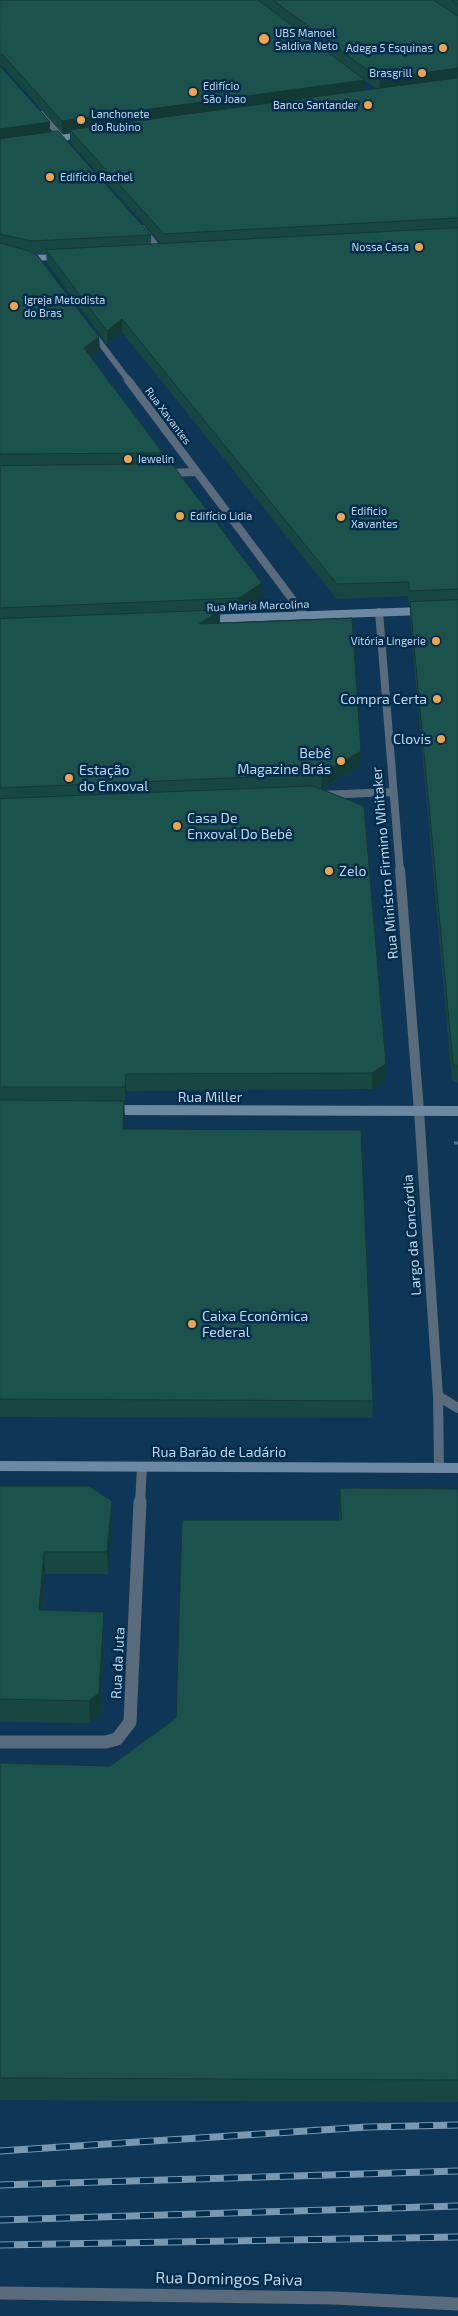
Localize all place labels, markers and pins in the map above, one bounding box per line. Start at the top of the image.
place label: UBS Manoel Saldiva Neto [275,26,338,52]
marker: UBS Manoel Saldiva Neto [257,32,271,46]
place label: Adega 5 Esquinas [346,41,433,55]
marker: Adega 5 Esquinas [437,42,449,54]
place label: Brasgrill [369,66,412,80]
marker: Brasgrill [416,67,428,79]
place label: Edifício São Joao [203,79,246,105]
marker: Edifício São Joao [187,86,199,98]
place label: Banco Santander [273,98,358,112]
marker: Banco Santander [362,99,374,111]
place label: Lanchonete do Rubino [91,107,149,133]
marker: Lanchonete do Rubino [75,114,87,126]
place label: Edifício Rachel [60,170,133,184]
marker: Edifício Rachel [44,171,56,183]
place label: Nossa Casa [351,240,409,254]
marker: Nossa Casa [413,241,425,253]
place label: Igreja Metodista do Bras [24,293,105,319]
marker: Igreja Metodista do Bras [8,300,20,312]
place label: Iewelin [138,452,174,466]
marker: Iewelin [122,453,134,465]
place label: Edificio Xavantes [351,504,398,530]
place label: Edifício Lidia [190,509,252,523]
marker: Edifício Lidia [174,510,186,522]
marker: Edificio Xavantes [335,511,347,523]
place label: Vitória Lingerie [351,634,426,648]
marker: Vitória Lingerie [430,635,442,647]
place label: Compra Certa [340,691,427,707]
marker: Compra Certa [431,693,443,705]
place label: Clovis [393,731,431,747]
marker: Clovis [435,733,447,745]
place label: Bebê Magazine Brás [237,745,331,778]
marker: Bebê Magazine Brás [335,755,347,767]
place label: Estação do Enxoval [79,762,148,794]
marker: Estação do Enxoval [63,772,75,784]
place label: Casa De Enxoval Do Bebê [187,810,292,842]
marker: Casa De Enxoval Do Bebê [171,820,183,832]
place label: Zelo [339,863,367,879]
marker: Zelo [323,865,335,877]
place label: Caixa Econômica Federal [202,1308,308,1340]
marker: Caixa Econômica Federal [186,1318,198,1330]

